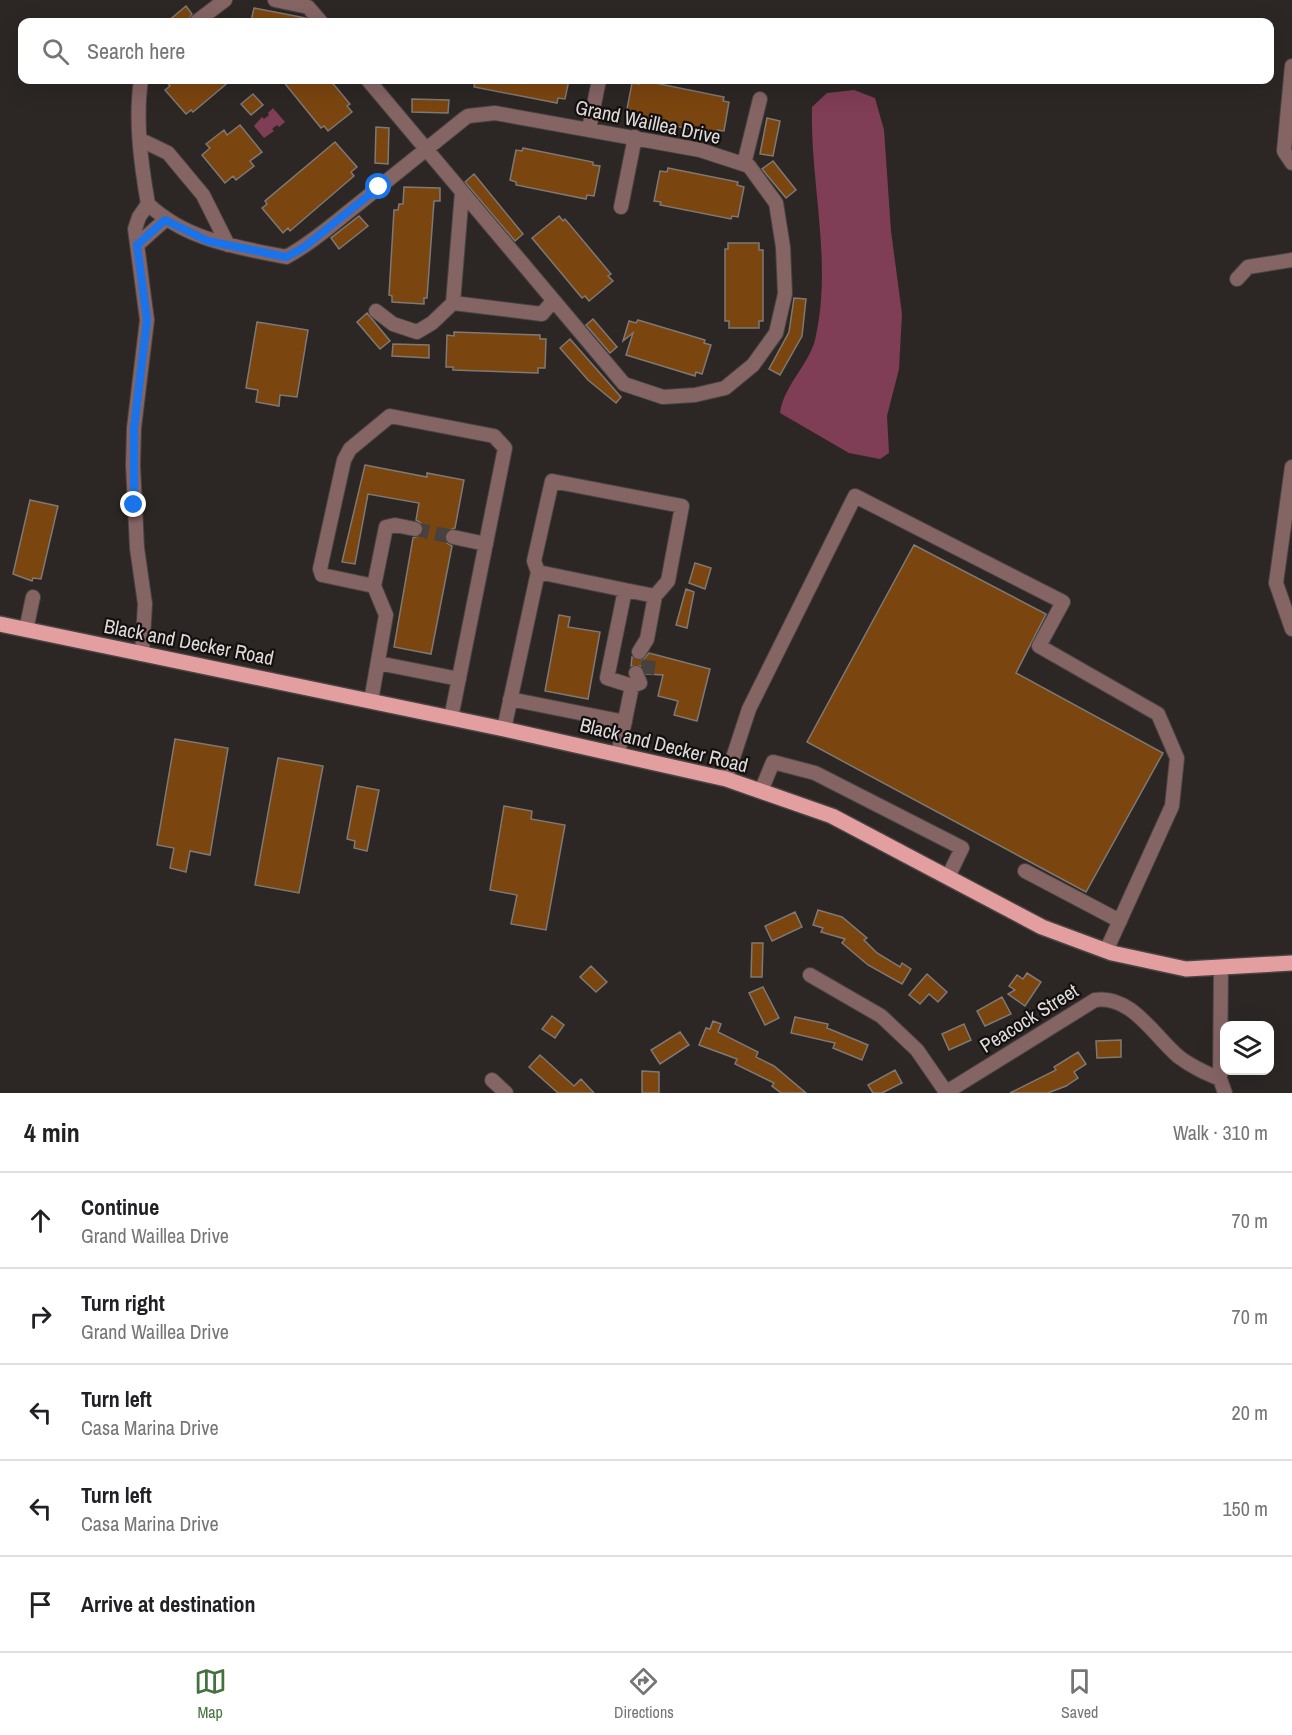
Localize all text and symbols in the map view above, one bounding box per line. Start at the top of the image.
search box [18,18,1274,84]
icon: search [39,35,72,68]
text: Search here [87,36,185,66]
street label: Grand Waillea Drive [573,93,723,150]
route start [365,173,391,199]
route end [120,491,146,517]
street label: Black and Decker Road [102,612,276,671]
street label: Black and Decker Road [577,711,751,778]
street label: Peacock Street [974,976,1083,1058]
map controls [1220,1021,1274,1075]
button: layers [1220,1021,1274,1075]
text: 4 min [24,1115,80,1150]
text: Walk · 310 m [1173,1119,1268,1146]
text: Continue [81,1192,159,1222]
icon: ahead [24,1204,57,1237]
text: 70 m [1232,1207,1268,1234]
text: Grand Waillea Drive [81,1222,229,1249]
text: Turn right [81,1288,165,1318]
icon: right [24,1300,57,1333]
text: 70 m [1232,1303,1268,1330]
text: Grand Waillea Drive [81,1318,229,1345]
text: Turn left [81,1384,152,1414]
icon: left [24,1396,57,1429]
text: 20 m [1232,1399,1268,1426]
text: Casa Marina Drive [81,1414,219,1441]
text: Turn left [81,1480,152,1510]
icon: left [24,1492,57,1525]
text: 150 m [1222,1495,1268,1522]
text: Casa Marina Drive [81,1510,219,1537]
icon: arrive [24,1588,57,1621]
text: Arrive at destination [81,1589,255,1619]
tab: Map [194,1665,227,1723]
tab: Directions [614,1665,674,1723]
tab: Saved [1061,1665,1098,1723]

